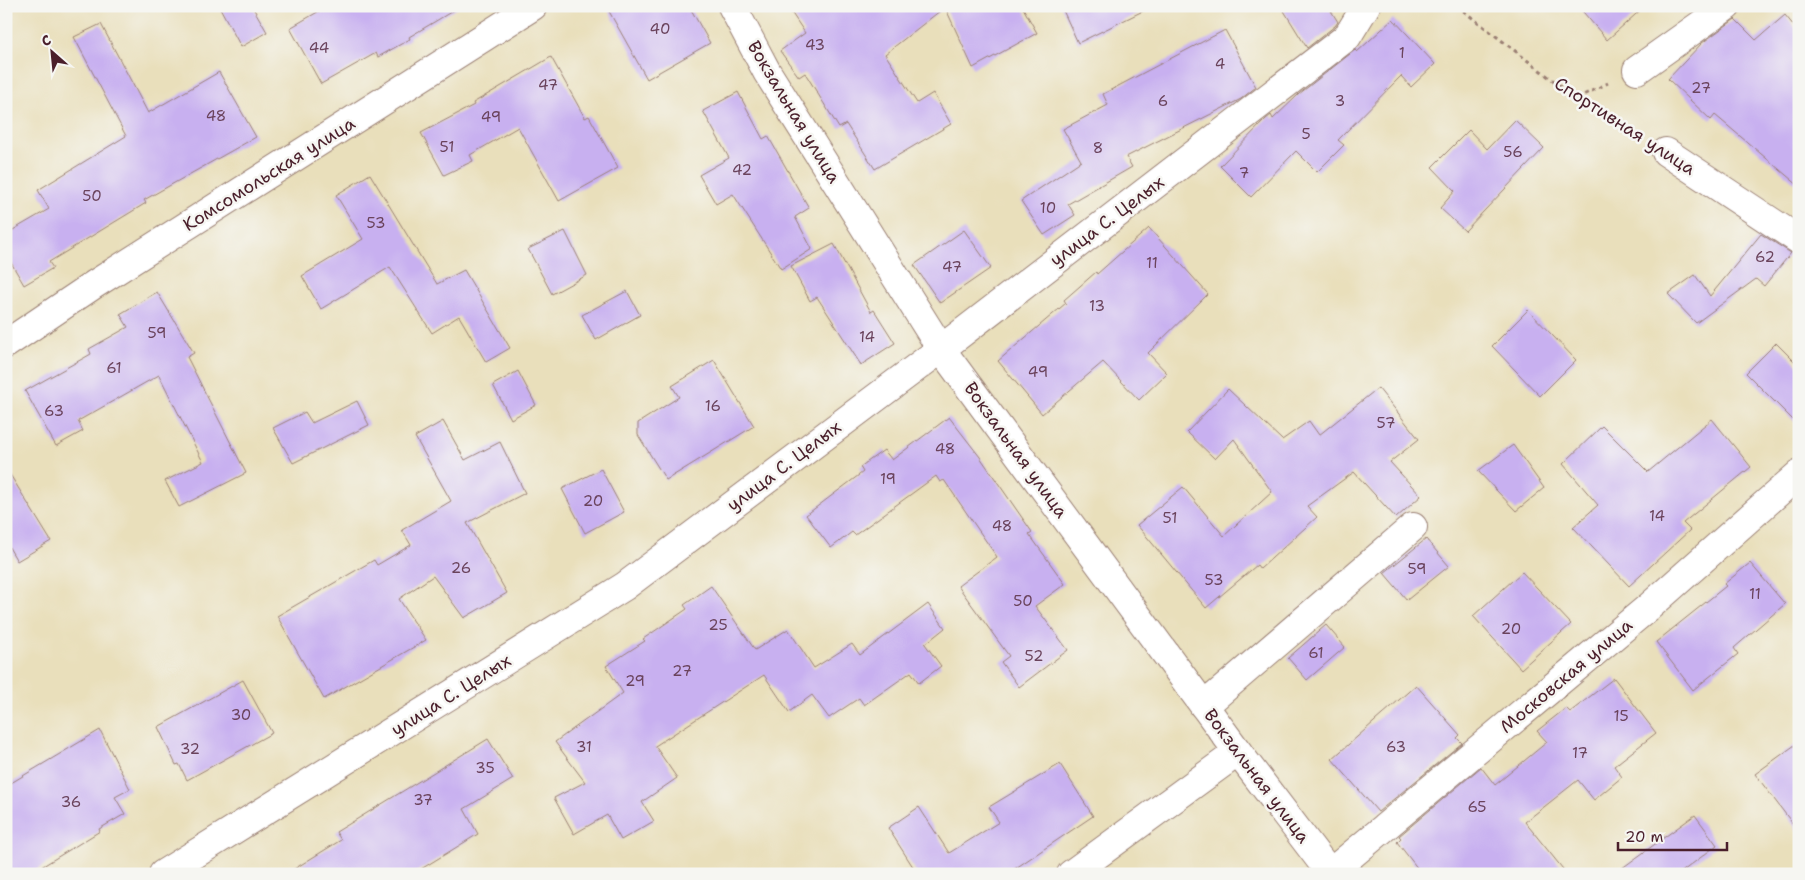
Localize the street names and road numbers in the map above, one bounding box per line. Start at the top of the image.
street label: Вокзальная улица [742,36,846,188]
street label: Спортивная улица [1550,71,1700,181]
street label: Комсомольская улица [178,111,360,237]
street label: улица С. Целых [1045,170,1169,272]
street label: Вокзальная улица [959,377,1073,523]
street label: улица С. Целых [722,415,846,517]
street label: Московская улица [1495,613,1637,739]
street label: улица С. Целых [386,648,516,742]
street label: Вокзальная улица [1199,704,1315,848]

